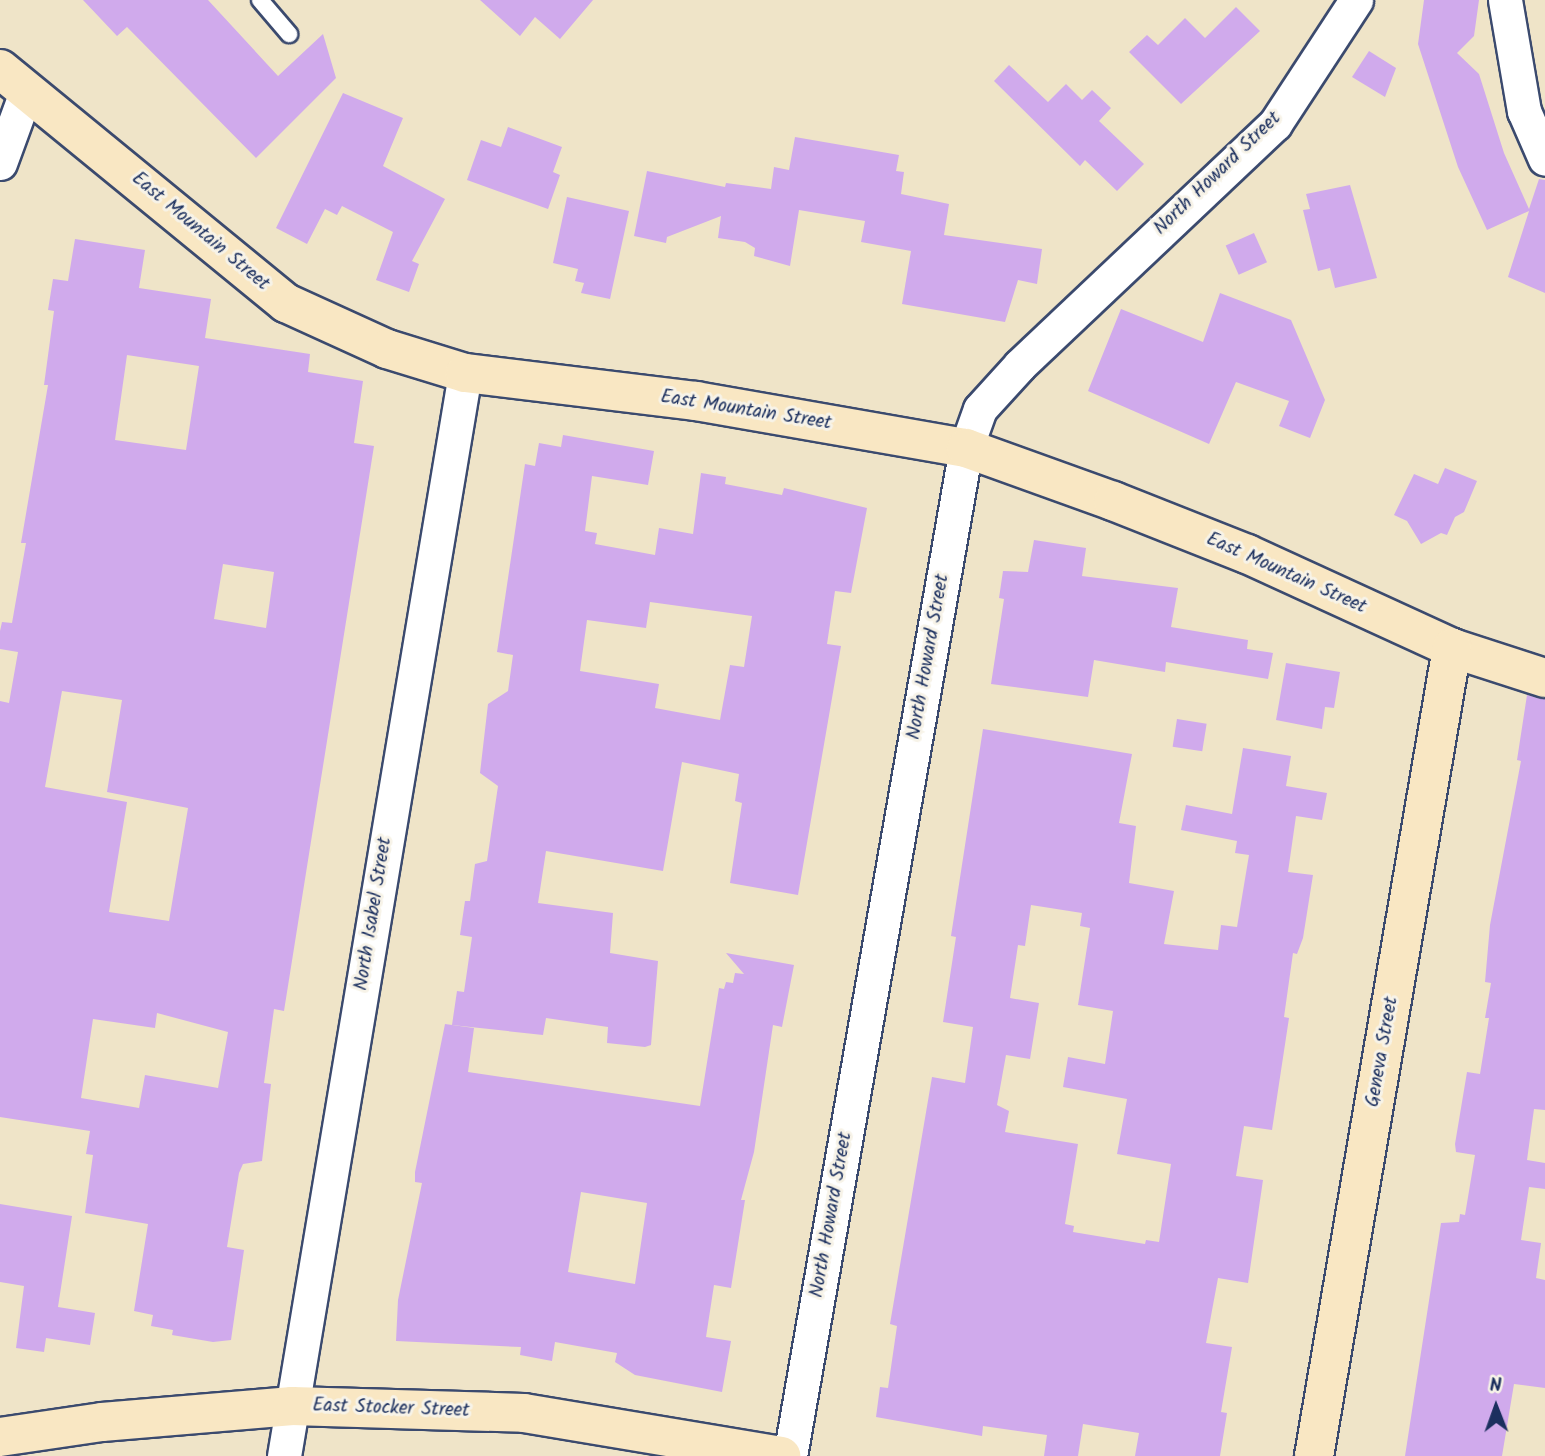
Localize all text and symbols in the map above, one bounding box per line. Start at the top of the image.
street label: North Howard Street [1150,108,1286,240]
street label: East Mountain Street [127,168,273,296]
street label: East Mountain Street [659,386,833,436]
street label: East Mountain Street [1202,528,1370,620]
street label: North Howard Street [903,573,955,741]
street label: North Isabel Street [351,836,397,992]
street label: Geneva Street [1362,995,1404,1109]
street label: North Howard Street [806,1131,858,1299]
text: N [1489,1371,1502,1401]
north arrow [1461,1372,1531,1442]
street label: East Stocker Street [312,1395,470,1423]

